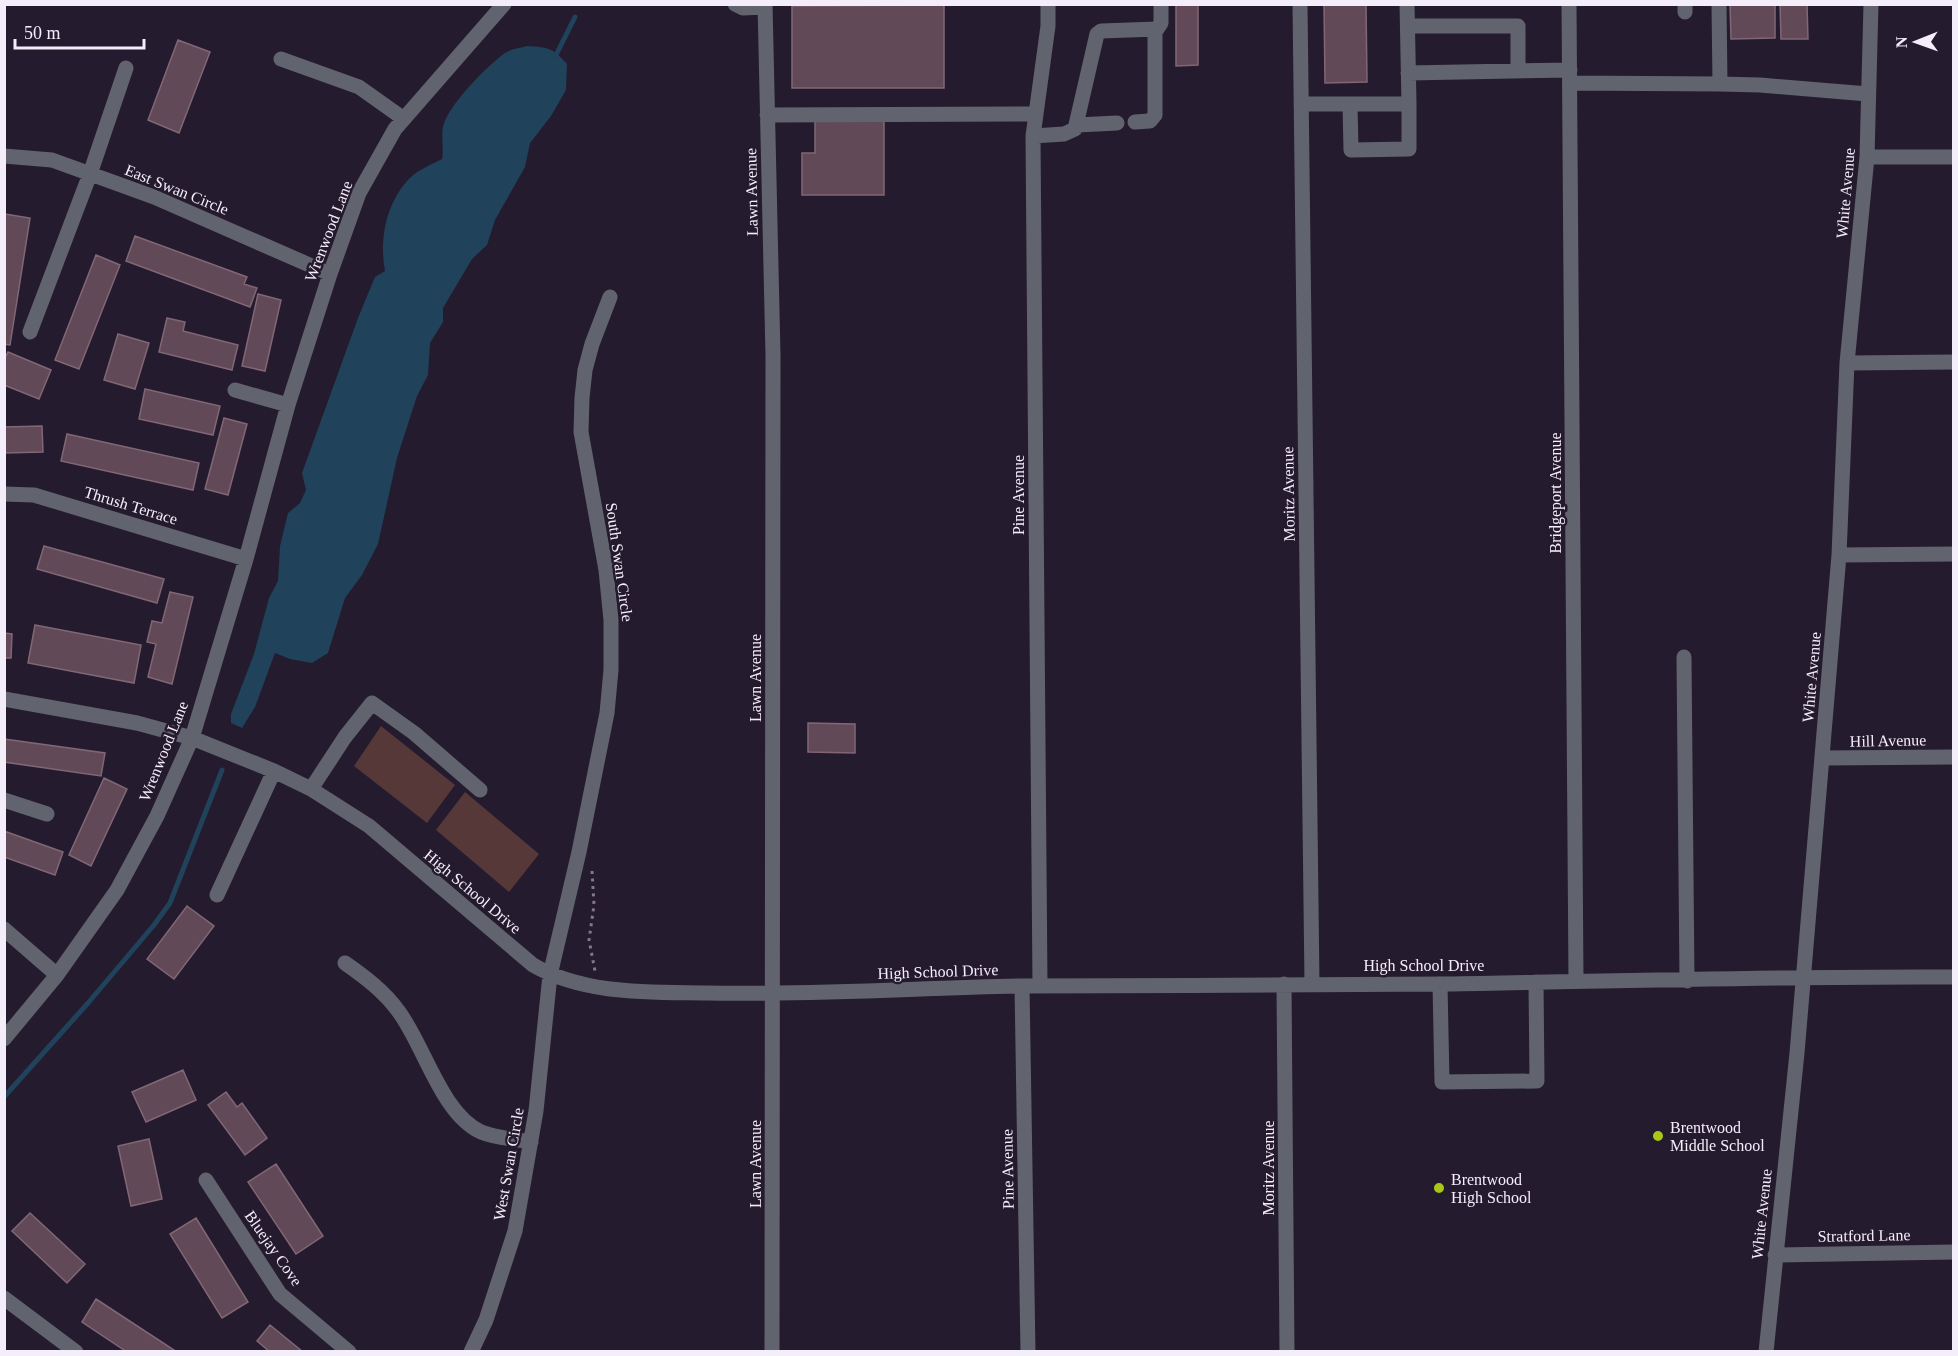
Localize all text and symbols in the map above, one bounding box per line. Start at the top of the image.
scale bar [15,12,144,50]
north arrow [1886,12,1946,72]
text: 50 m [24,23,61,43]
text: N [1893,36,1910,48]
street label: White Avenue [1833,147,1858,239]
street label: Lawn Avenue [742,148,761,236]
street label: East Swan Circle [123,161,231,218]
street label: Wrenwood Lane [301,178,355,284]
street label: Bridgeport Avenue [1547,432,1565,554]
street label: Moritz Avenue [1279,446,1298,542]
street label: Pine Avenue [1010,455,1027,535]
street label: Thrush Terrace [82,483,180,528]
street label: South Swan Circle [603,501,636,623]
street label: White Avenue [1799,631,1824,723]
street label: Lawn Avenue [747,634,764,722]
street label: Wrenwood Lane [136,699,191,804]
street label: Hill Avenue [1850,731,1926,750]
street label: High School Drive [420,846,524,938]
street label: High School Drive [1364,957,1484,975]
street label: High School Drive [877,961,999,983]
street label: West Swan Circle [490,1106,527,1222]
place label: Brentwood Middle School [1670,1119,1765,1154]
street label: Lawn Avenue [747,1120,764,1208]
street label: Moritz Avenue [1260,1120,1277,1216]
street label: Pine Avenue [998,1129,1017,1209]
marker: Brentwood Middle School [1651,1129,1665,1143]
street label: White Avenue [1748,1168,1775,1260]
place label: Brentwood High School [1451,1171,1532,1207]
marker: Brentwood High School [1432,1181,1446,1195]
street label: Bluejay Cove [241,1208,306,1290]
street label: Stratford Lane [1817,1226,1911,1245]

